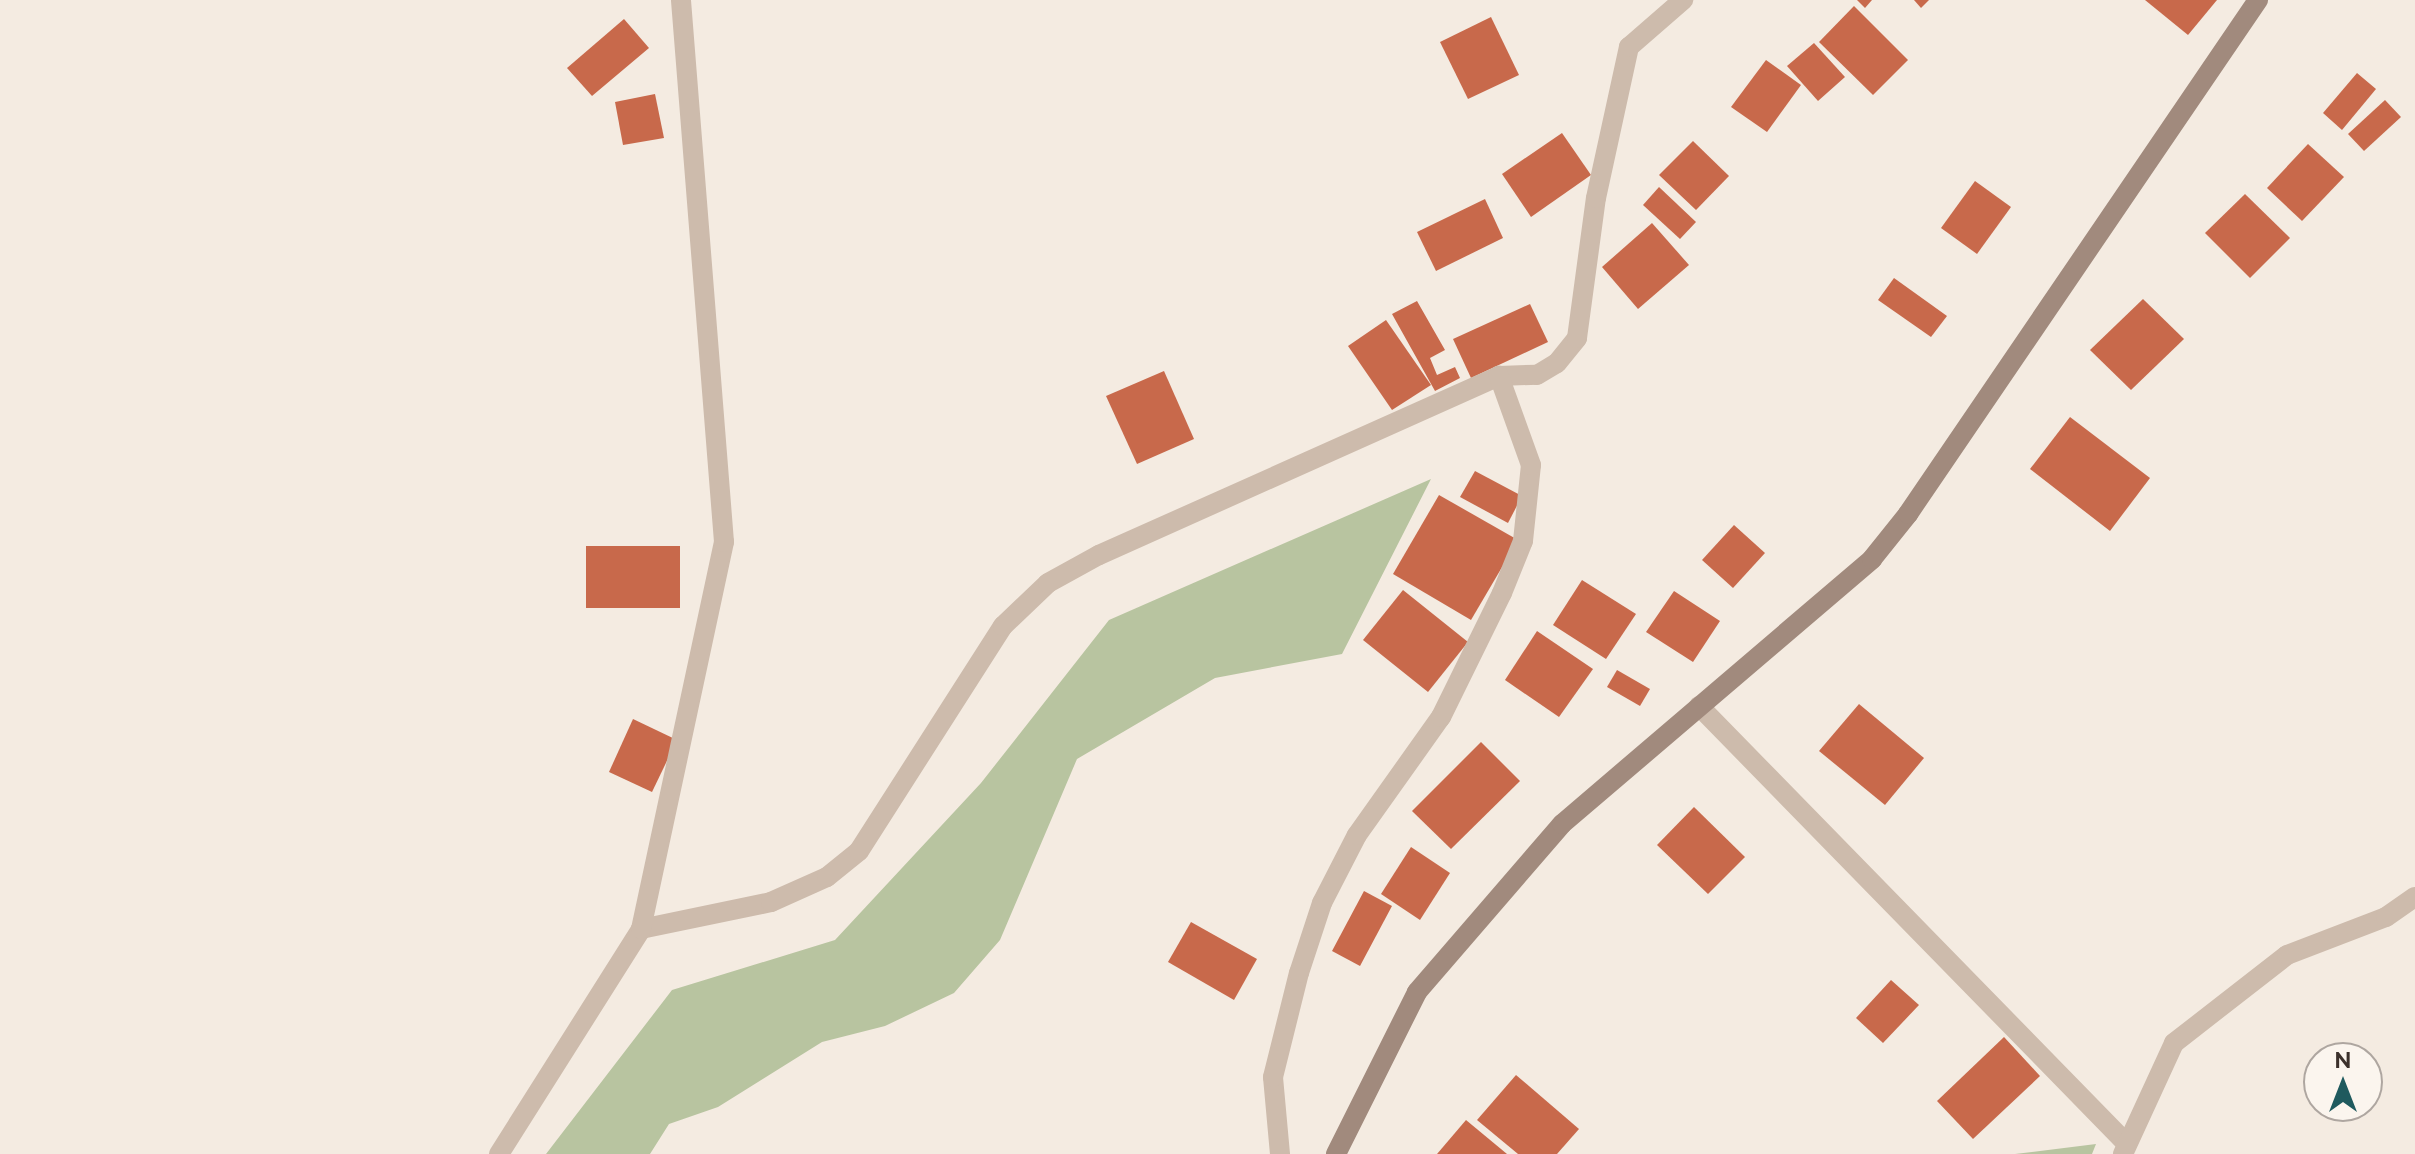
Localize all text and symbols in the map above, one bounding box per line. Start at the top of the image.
north arrow [2303,1042,2383,1122]
text: N [2335,1047,2351,1073]

